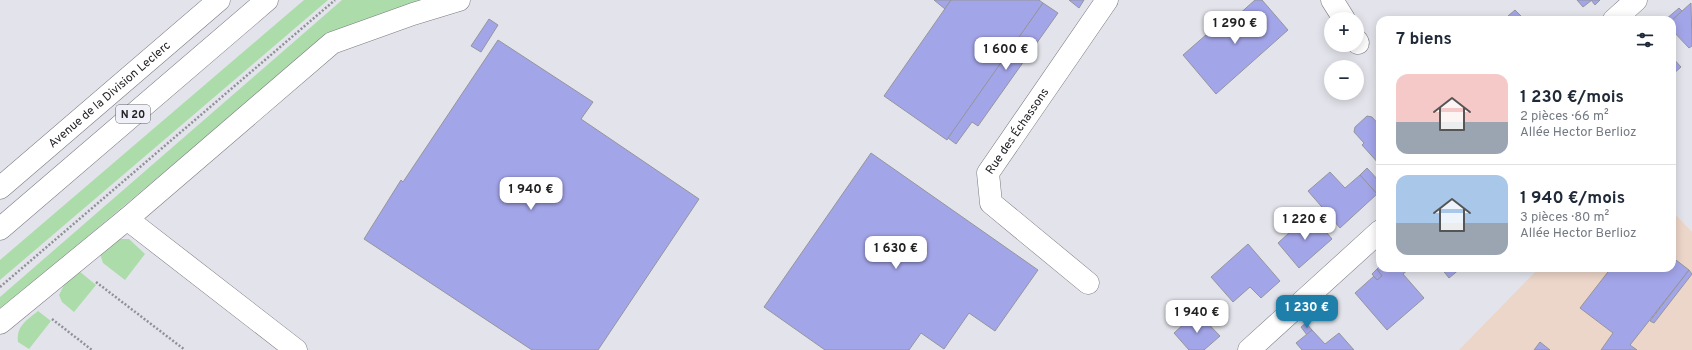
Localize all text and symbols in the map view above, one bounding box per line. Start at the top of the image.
pin: 1 290 € [1198,11,1272,45]
map controls [1324,12,1364,100]
button: + [1324,12,1364,52]
text: 1 290 € [1213,16,1257,32]
text: 7 biens [1396,29,1452,51]
icon: filters [1634,29,1656,51]
pin: 1 600 € [969,37,1043,71]
street label: Avenue de la Division Leclerc [45,38,174,152]
text: 1 600 € [983,42,1029,58]
button: − [1324,60,1364,100]
street label: Rue des Échassons [982,85,1053,178]
text: 1 230 €/mois [1520,87,1624,109]
icon: home [1428,90,1476,138]
road number: N 20 [116,105,150,123]
text: 2 pièces · 66 m² [1520,109,1609,125]
text: Allée Hector Berlioz [1520,125,1637,141]
pin: 1 940 € [494,177,568,211]
text: 1 940 € [509,182,553,198]
text: 1 940 €/mois [1520,188,1625,210]
icon: home [1428,191,1476,239]
pin: 1 220 € [1268,207,1342,241]
text: 3 pièces · 80 m² [1520,210,1609,226]
text: 1 220 € [1283,212,1327,228]
text: Allée Hector Berlioz [1520,226,1637,242]
pin: 1 630 € [859,236,933,270]
text: 1 630 € [874,241,918,257]
pin: 1 230 € [1270,295,1344,329]
pin: 1 940 € [1160,300,1234,334]
text: 1 230 € [1285,300,1329,316]
text: 1 940 € [1175,305,1219,321]

